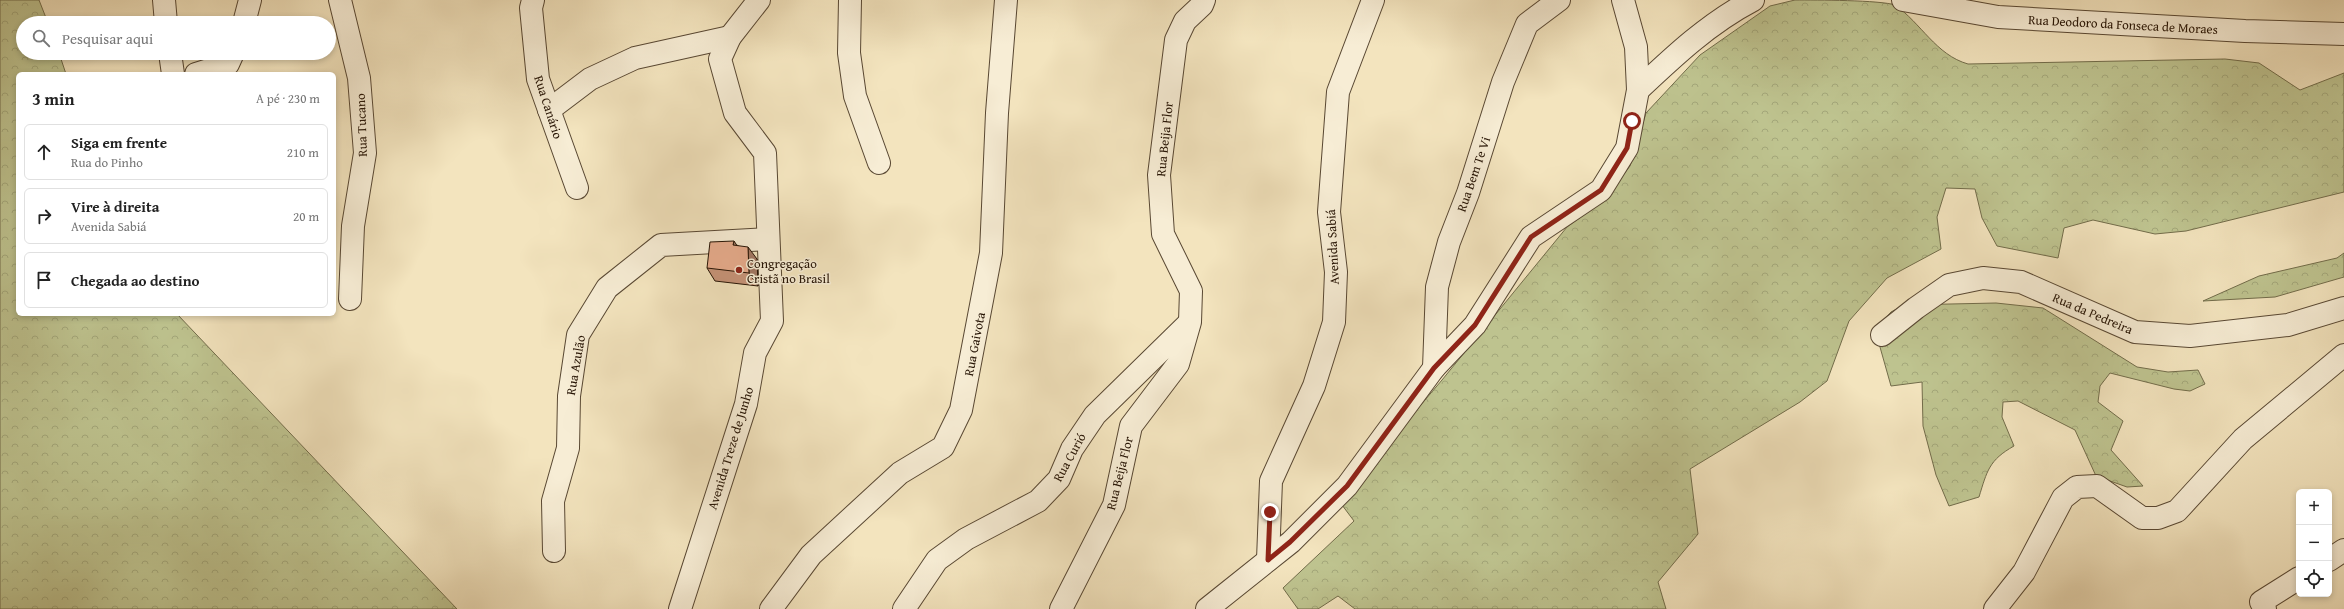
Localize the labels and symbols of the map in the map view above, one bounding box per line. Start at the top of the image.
street label: Rua Deodoro da Fonseca de Moraes [2028,10,2218,39]
street label: Rua Canário [529,73,568,142]
street label: Rua Tucano [351,92,372,157]
street label: Rua Beija Flor [1151,100,1178,177]
route start [1623,112,1641,130]
street label: Rua Bem Te Vi [1452,134,1495,214]
street label: Avenida Sabiá [1321,208,1344,285]
place label: Congregação Cristã no Brasil [747,254,830,288]
marker: Congregação Cristã no Brasil [734,265,744,275]
street label: Rua da Pedreira [2050,288,2137,339]
street label: Rua Gaivota [959,310,990,378]
street label: Rua Azulão [561,333,590,397]
street label: Avenida Treze de Junho [703,384,758,512]
street label: Rua Curió [1048,429,1091,485]
street label: Rua Beija Flor [1101,434,1138,512]
route end [1261,503,1279,521]

